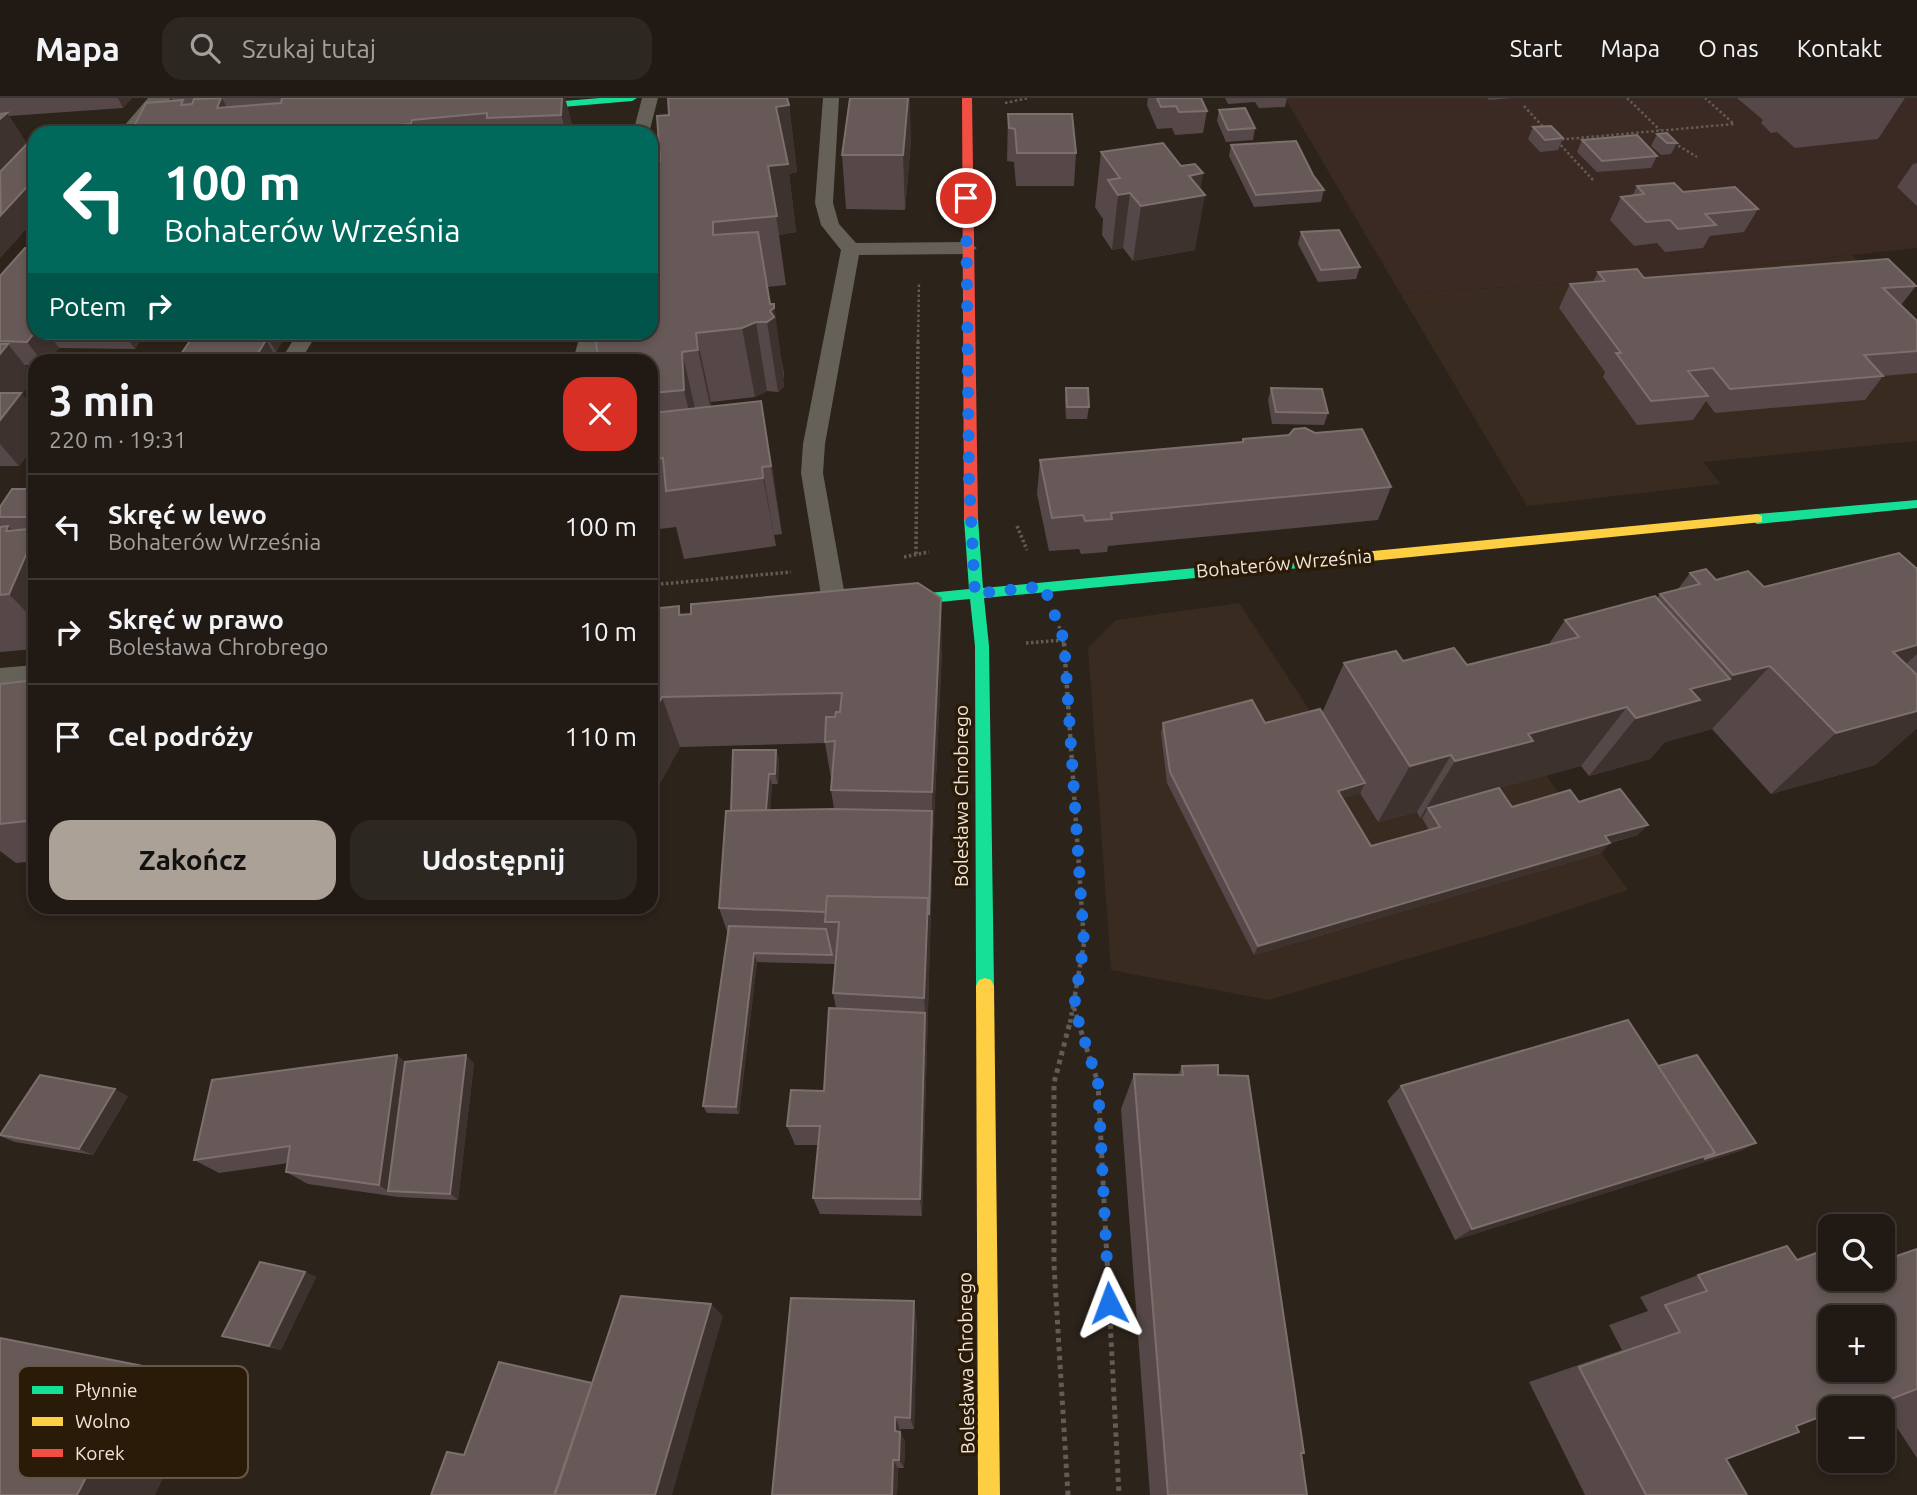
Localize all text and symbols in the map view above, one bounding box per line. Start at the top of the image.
search box [162,17,652,80]
icon: search [186,29,224,67]
text: Mapa [35,30,120,67]
text: Szukaj tutaj [242,34,376,63]
text: Start [1510,35,1563,62]
text: Mapa [1601,35,1660,62]
text: O nas [1698,35,1759,62]
text: Kontakt [1797,35,1882,62]
icon: left [49,154,140,245]
text: 100 m [164,154,301,209]
pin [936,168,996,228]
icon: arrive [947,179,985,217]
text: Bohaterów Września [164,212,461,248]
icon: right [140,287,178,325]
text: Potem [49,292,126,321]
text: 3 min [49,377,155,424]
button: close [563,377,637,451]
text: 220 m · 19:31 [49,427,187,452]
text: Skręć w lewo [108,500,267,529]
icon: left [49,508,87,546]
text: 100 m [565,512,637,541]
text: Bohaterów Września [108,529,321,554]
street label: Bohaterów Września [1195,544,1373,582]
text: Skręć w prawo [108,605,284,634]
icon: right [49,613,87,651]
text: 10 m [579,617,637,646]
text: Bolesława Chrobrego [108,634,329,659]
street label: Bolesława Chrobrego [950,705,972,887]
icon: arrive [49,718,87,756]
text: Cel podróży [108,722,253,751]
text: 110 m [565,722,637,751]
button: Zakończ [49,820,336,900]
button: Udostępnij [350,820,637,900]
map controls [1818,1214,1895,1473]
button: search [1818,1214,1895,1291]
position arrow [1072,1266,1146,1340]
street label: Bolesława Chrobrego [953,1272,979,1454]
button: + [1818,1305,1895,1382]
legend [18,1366,248,1478]
text: Płynnie [75,1379,137,1401]
button: − [1818,1396,1895,1473]
text: Wolno [75,1410,130,1432]
text: Korek [75,1442,125,1464]

